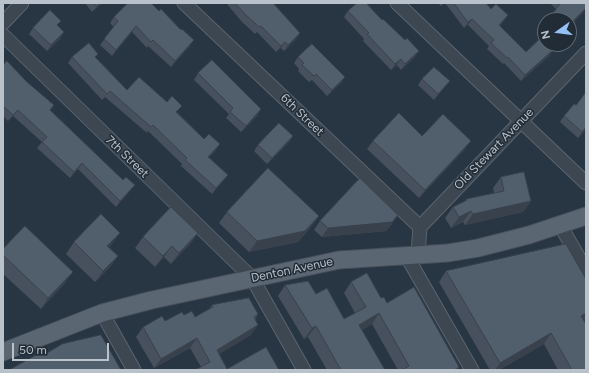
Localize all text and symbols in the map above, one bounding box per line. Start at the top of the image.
north arrow [537,12,577,52]
text: N [539,29,553,40]
street label: 6th Street [277,91,327,139]
street label: Old Stewart Avenue [451,105,537,193]
street label: 7th Street [102,133,152,181]
street label: Denton Avenue [250,254,334,286]
scale bar [14,335,111,361]
text: 50 m [19,343,47,357]

